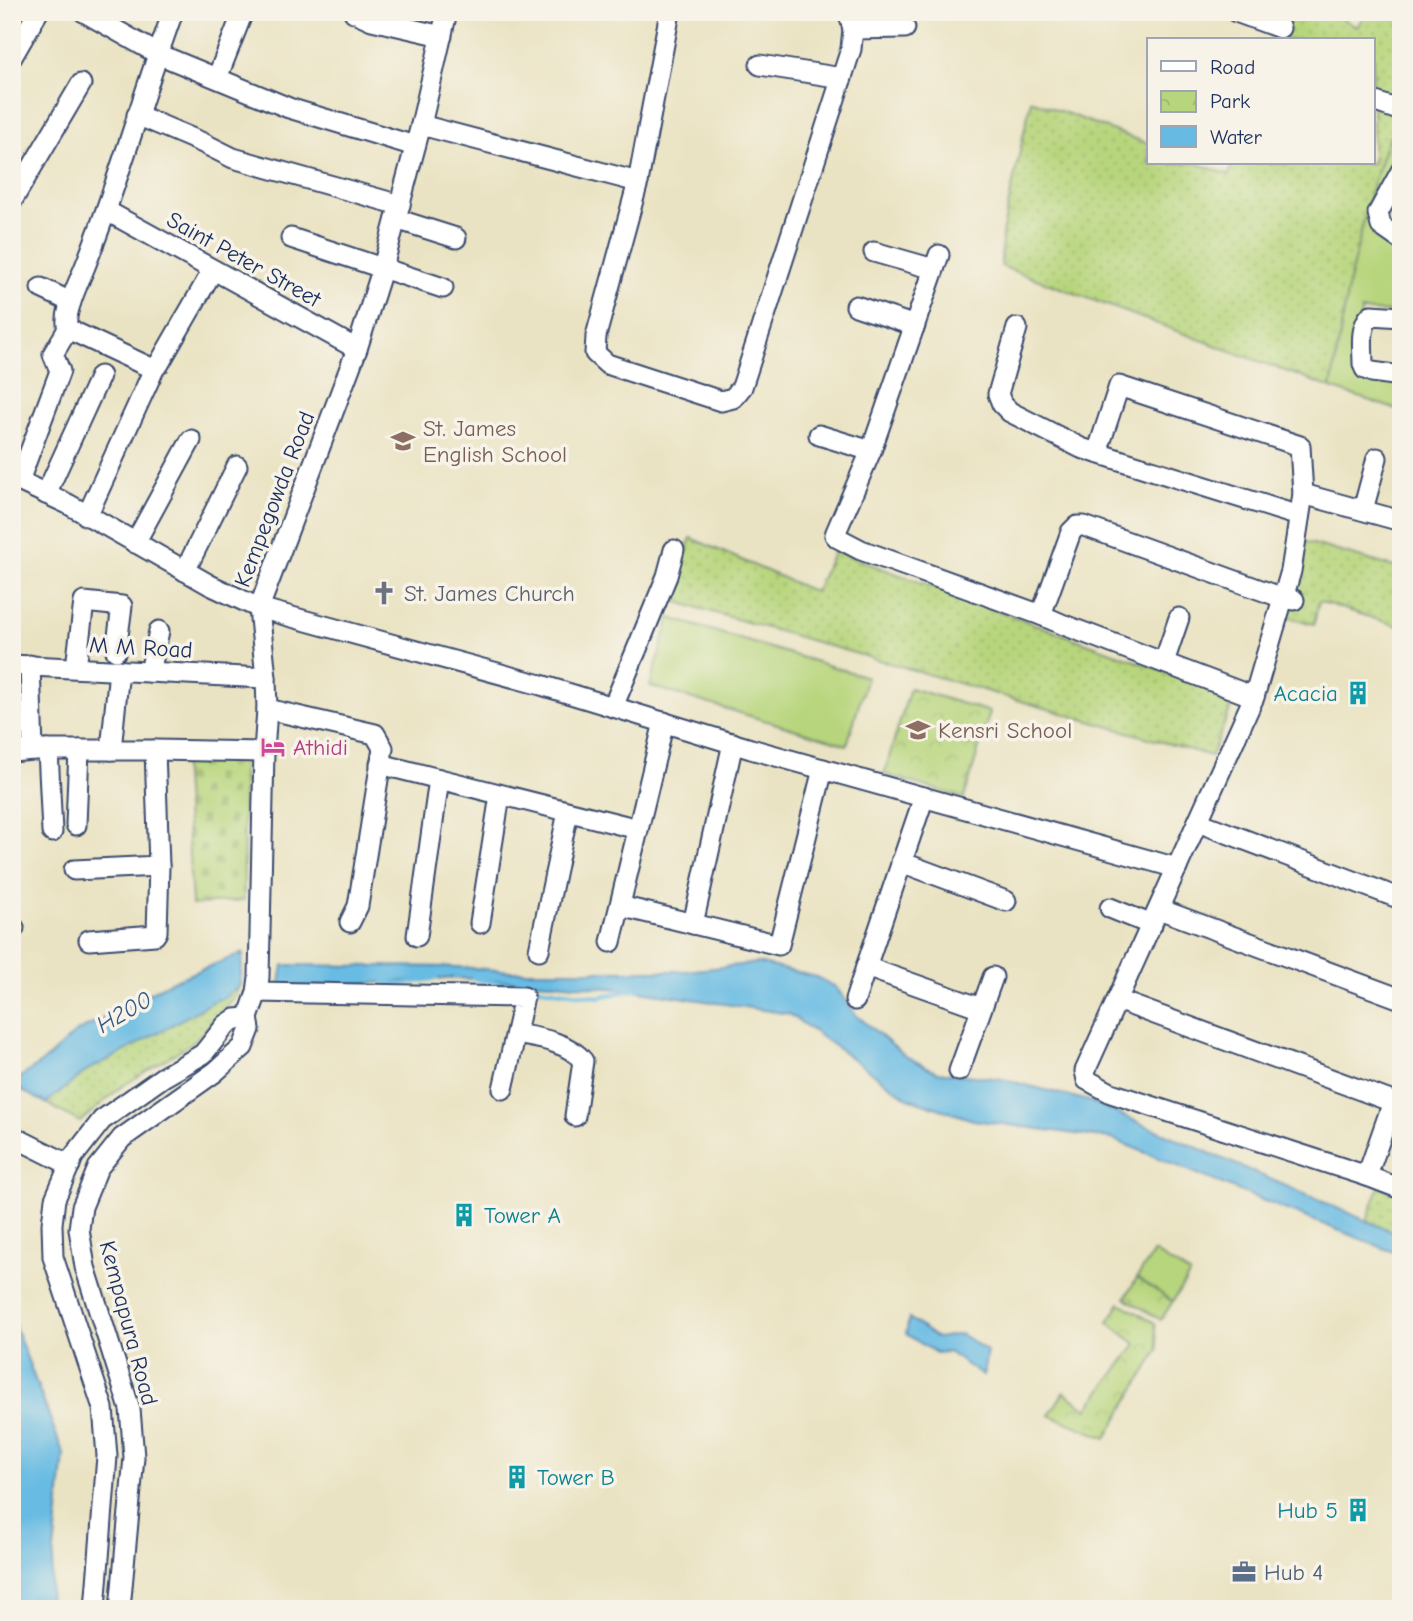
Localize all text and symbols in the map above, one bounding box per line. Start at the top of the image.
legend [1147,38,1374,164]
text: Road [1210,55,1255,79]
text: Park [1210,89,1250,113]
text: Water [1210,125,1263,149]
street label: Saint Peter Street [162,206,327,314]
street label: Kempegowda Road [229,407,320,591]
place label: St. James English School [423,415,567,468]
school or university icon: St. James English School [389,427,417,455]
church icon: St. James Church [370,579,398,607]
place label: St. James Church [404,580,575,607]
street label: M M Road [89,631,193,664]
building icon: Acacia [1344,679,1372,707]
place label: Acacia [1274,680,1338,707]
school or university icon: Kensri School [904,716,932,744]
place label: Kensri School [938,717,1072,744]
hotel icon: Athidi [259,733,287,761]
place label: Athidi [293,734,348,761]
water label: H200 [91,985,157,1039]
building icon: Tower A [450,1201,478,1229]
place label: Tower A [484,1202,561,1229]
street label: Kempapura Road [94,1238,163,1408]
building icon: Tower B [503,1463,531,1491]
place label: Tower B [537,1464,615,1491]
building icon: Hub 5 [1344,1496,1372,1524]
place label: Hub 5 [1277,1497,1338,1524]
office icon: Hub 4 [1230,1558,1258,1586]
place label: Hub 4 [1264,1559,1324,1586]

